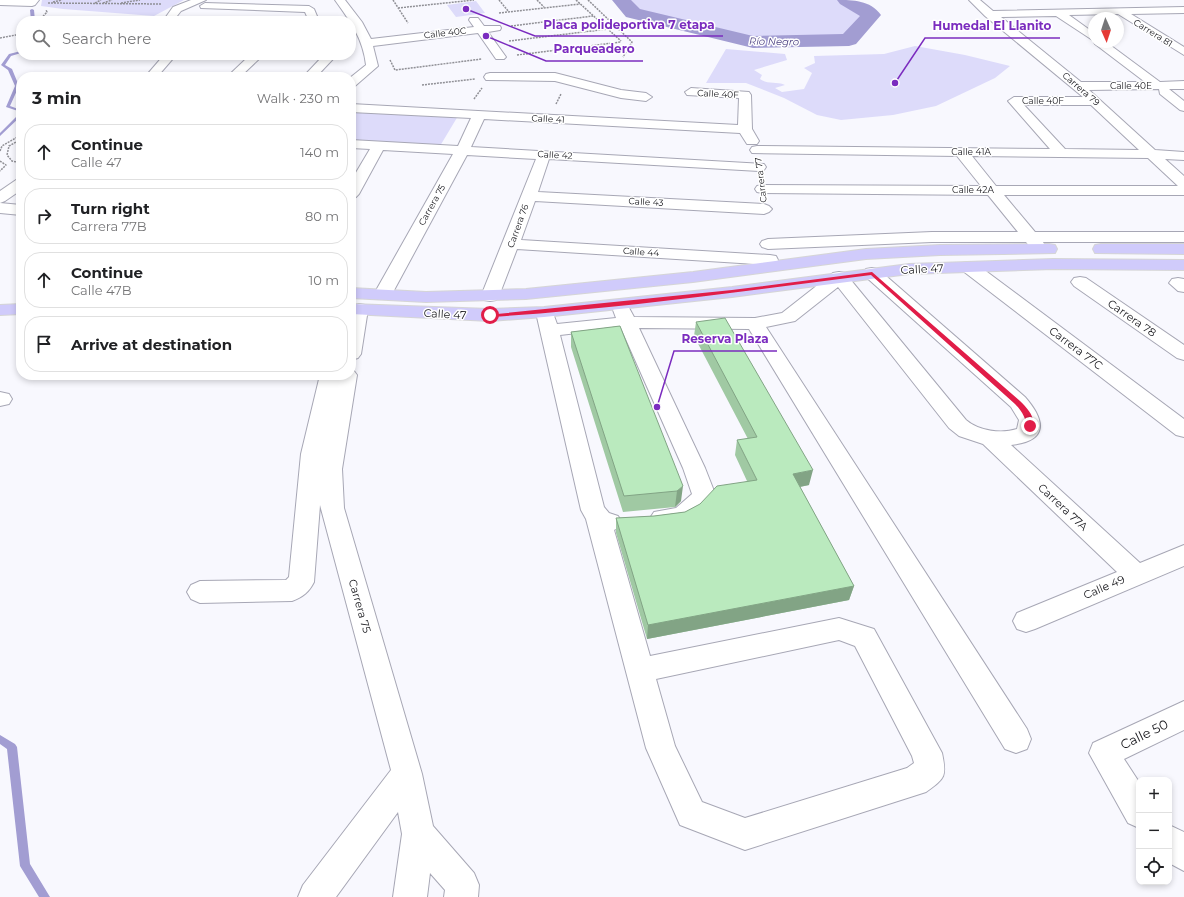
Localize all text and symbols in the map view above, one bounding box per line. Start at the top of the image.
callout: Placa polideportiva 7 etapa [535,12,723,36]
north arrow [1088,12,1124,48]
callout: Humedal El Llanito [925,14,1060,38]
search box [16,16,356,60]
street label: Carrera 81 [1132,16,1175,49]
text: Placa polideportiva 7 etapa [543,17,715,32]
text: Humedal El Llanito [933,18,1052,33]
street label: Calle 40C [423,24,467,41]
icon: search [30,27,52,49]
text: Search here [62,29,151,48]
water label: Río Negro [749,35,799,48]
callout: Parqueadero [546,37,643,61]
text: Parqueadero [553,41,635,56]
street label: Carrera 79 [1060,69,1103,108]
street label: Calle 40E [1110,80,1152,91]
street label: Calle 40F [697,87,740,100]
text: 3 min [32,88,82,108]
text: Walk · 230 m [257,90,340,106]
street label: Calle 40F [1022,95,1064,106]
street label: Calle 41 [531,112,565,125]
text: Continue [71,135,143,154]
icon: ahead [33,141,55,163]
text: 140 m [300,144,339,160]
street label: Calle 41A [951,146,991,157]
street label: Calle 42 [537,148,573,161]
text: Calle 47 [71,154,122,170]
street label: Carrera 77 [752,157,769,203]
street label: Carrera 75 [416,182,447,227]
street label: Calle 42A [952,184,994,195]
street label: Calle 43 [628,195,664,208]
text: Turn right [71,199,150,218]
street label: Carrera 76 [505,202,531,249]
icon: right [33,205,55,227]
text: 80 m [305,208,339,224]
text: Carrera 77B [71,218,147,234]
street label: Calle 44 [623,245,660,258]
street label: Calle 47 [900,261,944,277]
text: Continue [71,263,143,282]
icon: ahead [33,269,55,291]
text: 10 m [309,272,339,288]
text: Calle 47B [71,282,131,298]
street label: Carrera 78 [1105,296,1159,340]
street label: Calle 47 [423,306,467,322]
route start [481,306,499,324]
street label: Carrera 77C [1046,323,1106,373]
callout: Reserva Plaza [674,327,777,351]
text: Reserva Plaza [681,331,769,346]
icon: arrive [33,333,55,355]
text: Arrive at destination [71,335,232,354]
route end [1021,417,1039,435]
street label: Carrera 77A [1035,480,1091,534]
street label: Calle 49 [1081,572,1127,602]
street label: Carrera 75 [346,578,374,634]
street label: Calle 50 [1118,716,1170,752]
map controls [1136,777,1172,885]
button: + [1136,777,1172,813]
button: − [1136,813,1172,849]
button: locate [1136,849,1172,885]

